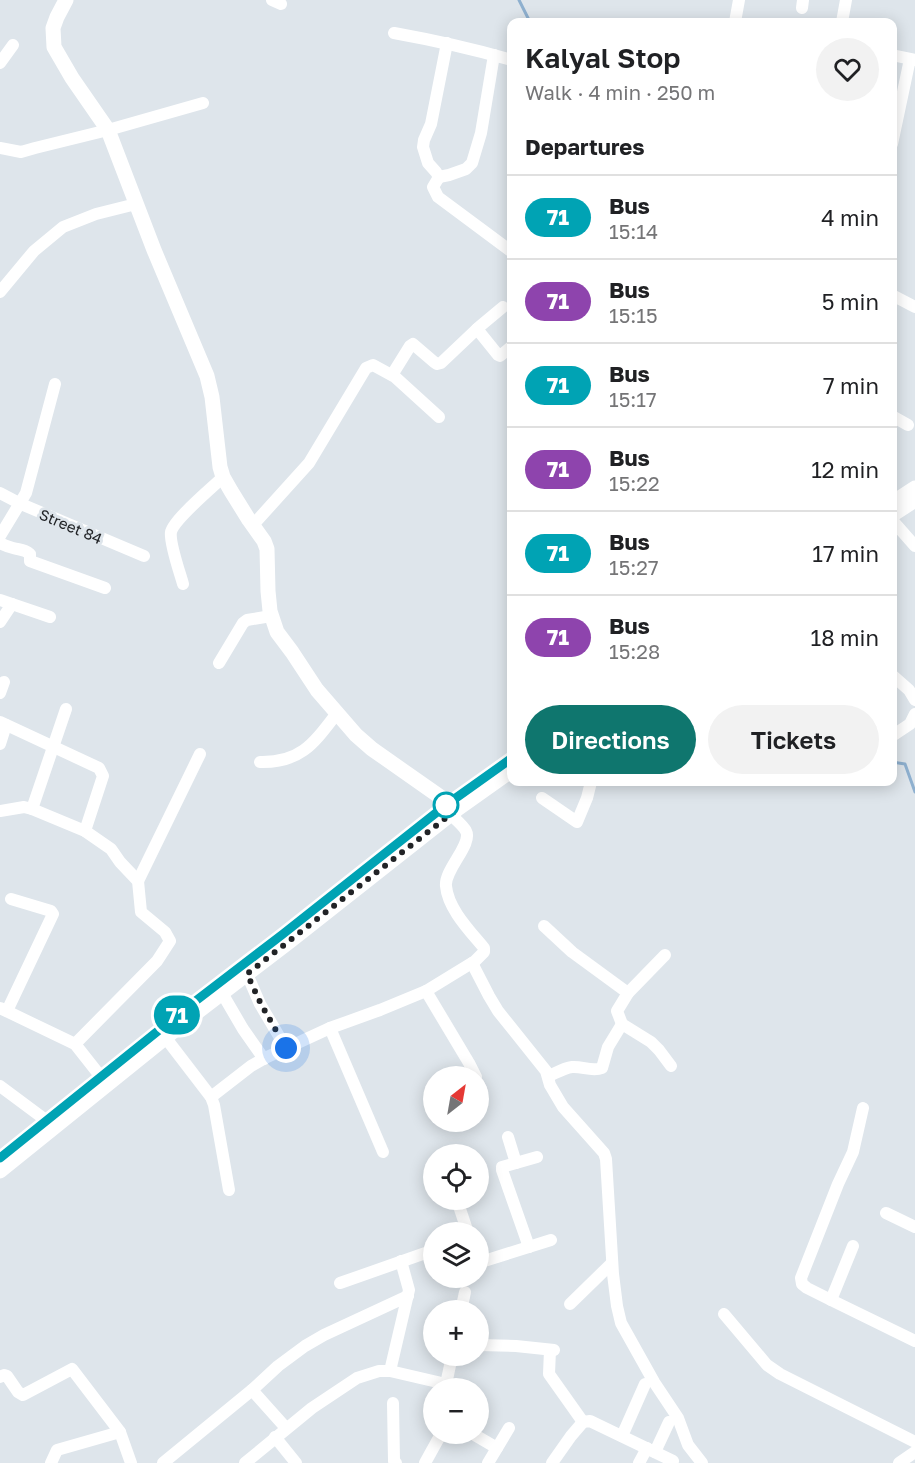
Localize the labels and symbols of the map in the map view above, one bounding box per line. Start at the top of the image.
street label: Street 84 [37,505,105,547]
unlabelled marker [433,792,459,818]
line badge: 71 [150,996,204,1034]
your location [271,1033,301,1063]
north arrow [423,1066,489,1132]

